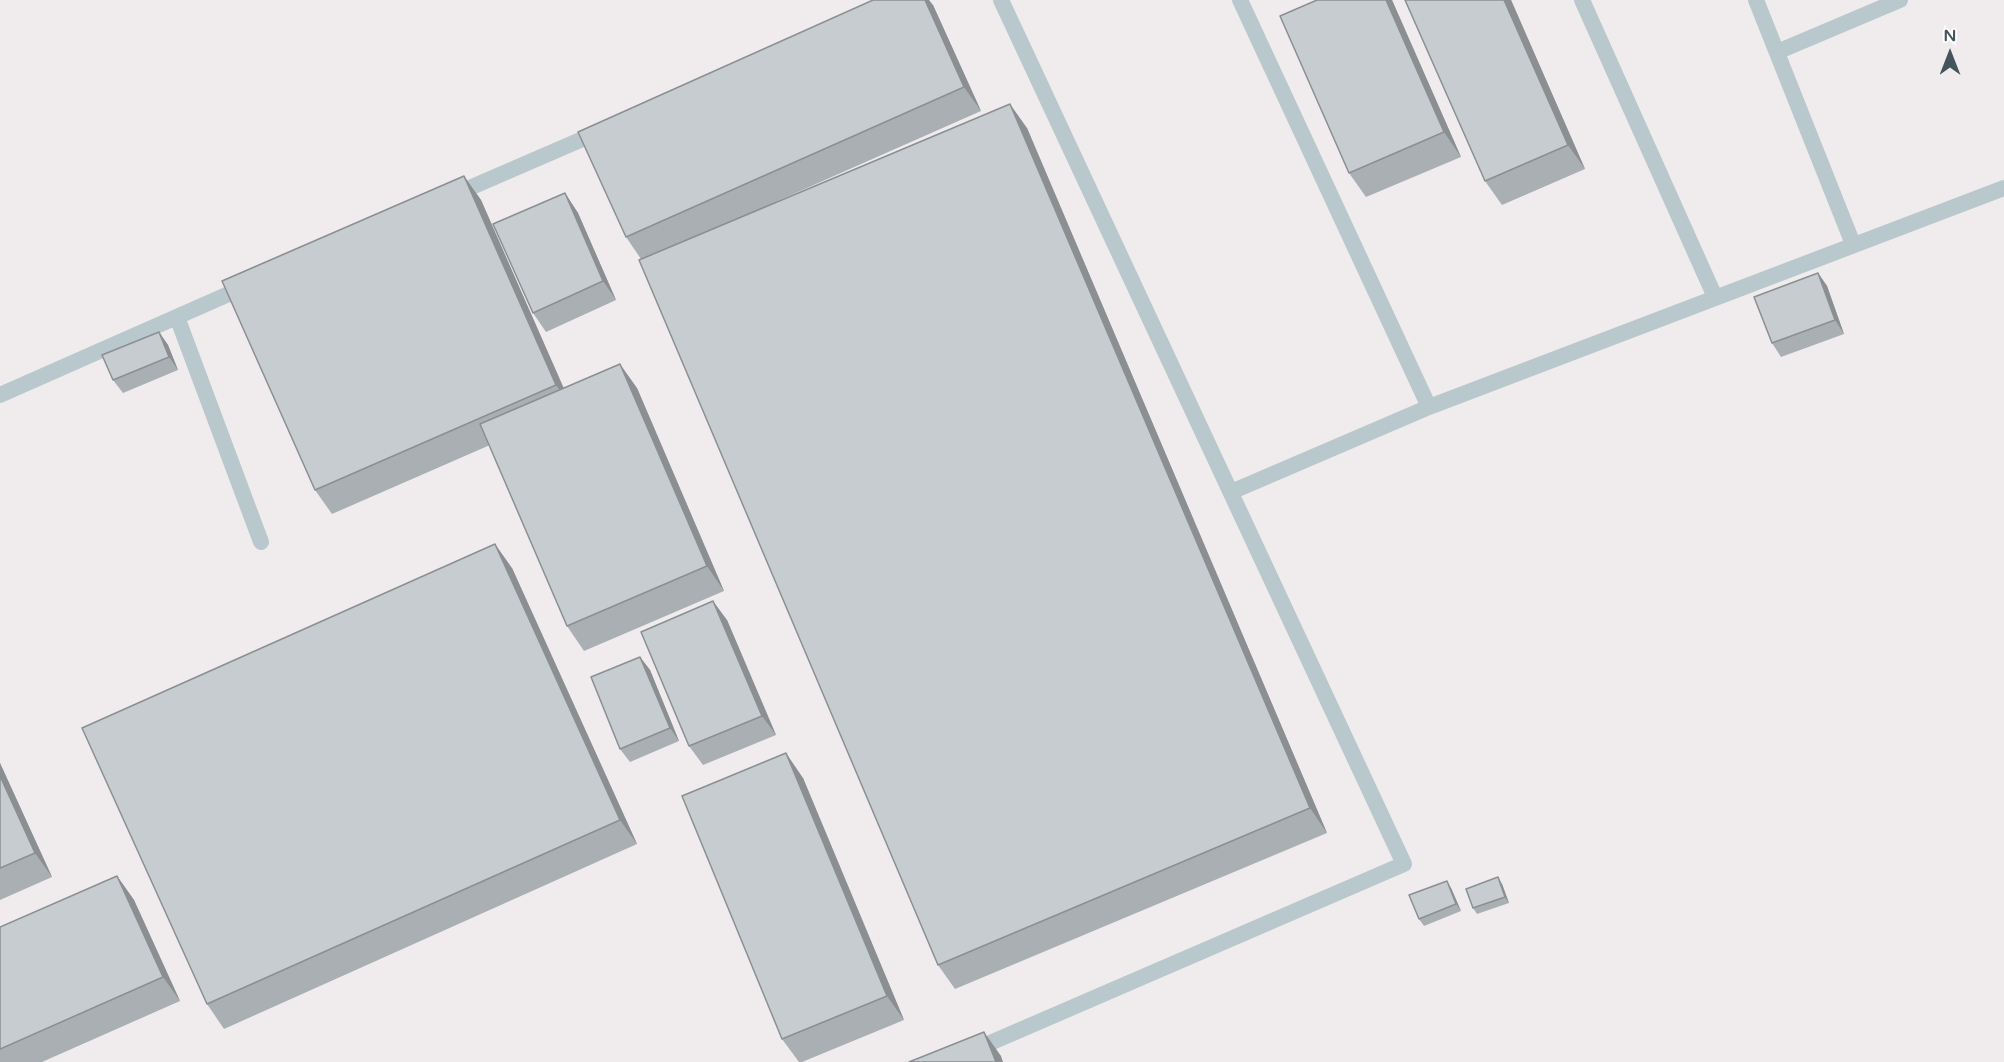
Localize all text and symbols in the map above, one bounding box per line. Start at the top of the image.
north arrow [1920,24,1980,84]
text: N [1944,26,1956,46]

